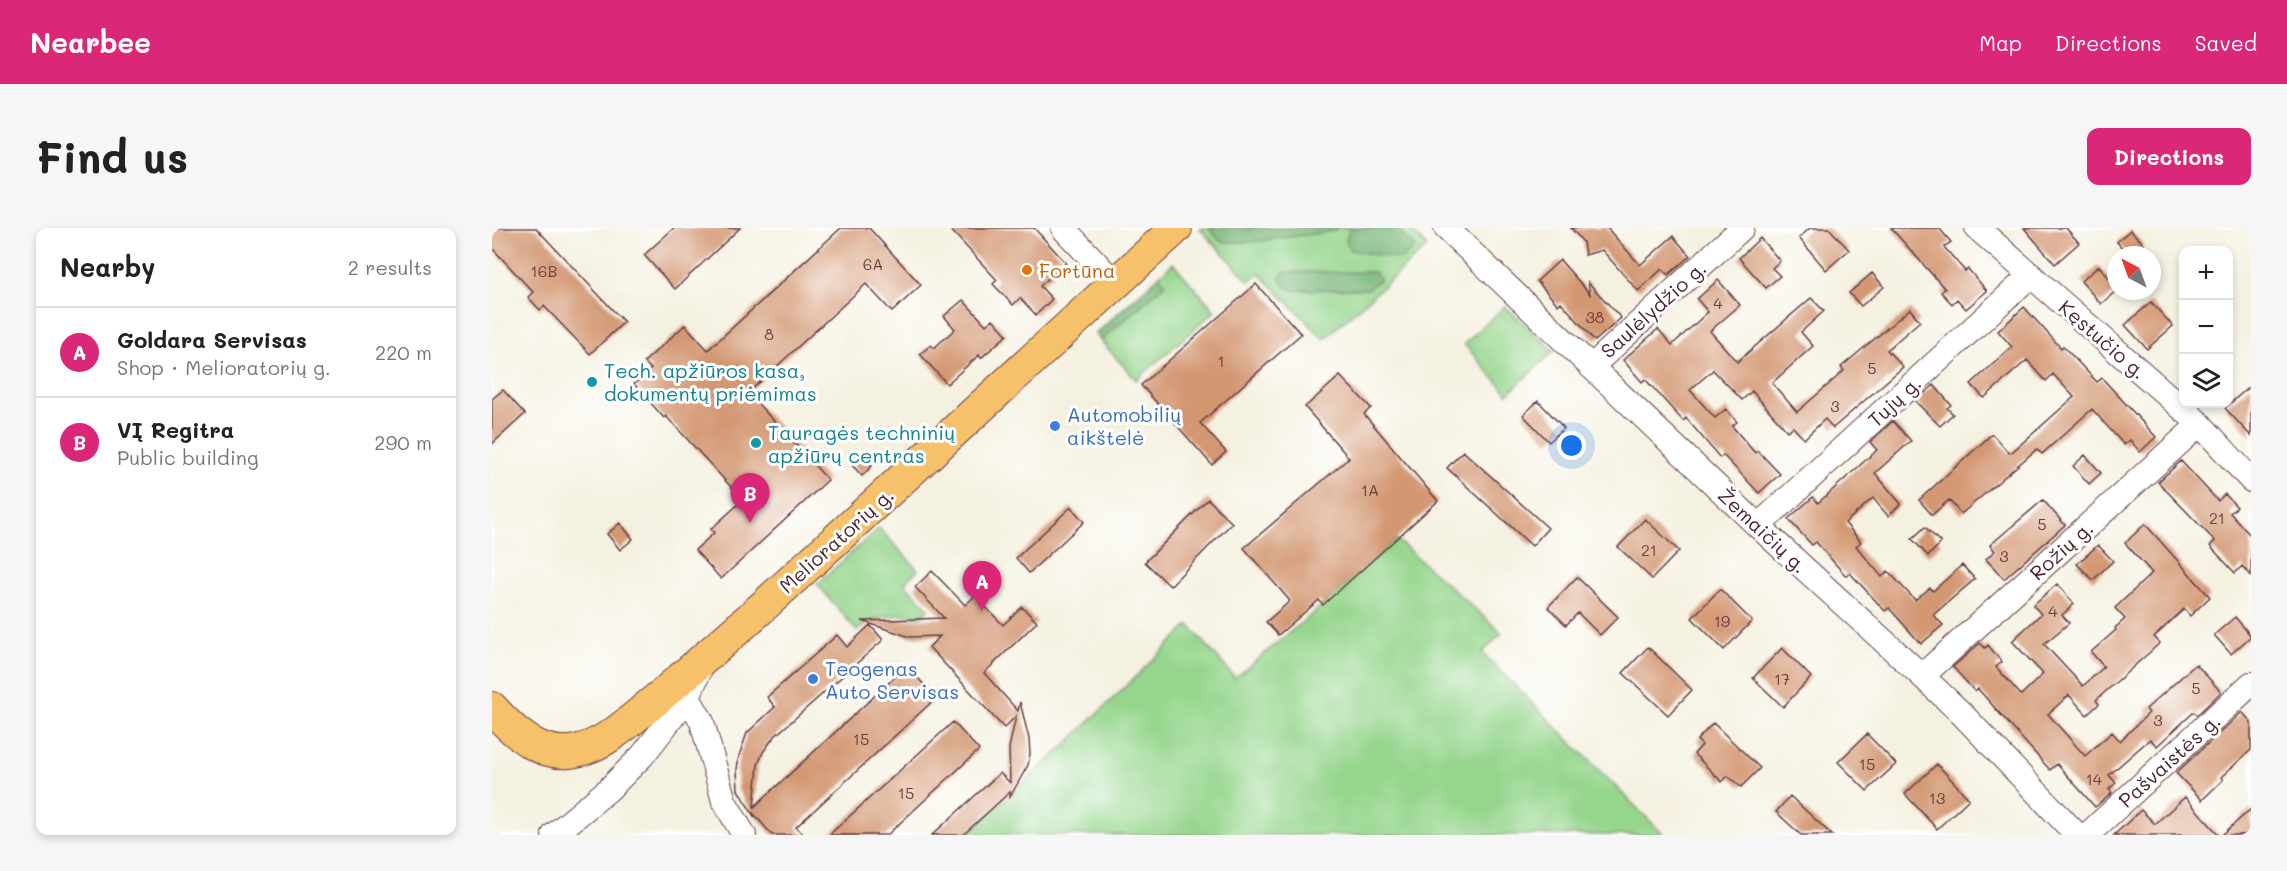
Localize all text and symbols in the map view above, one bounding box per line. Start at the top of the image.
text: Nearbee [30,24,151,60]
text: Map [1979,29,2022,56]
text: Directions [2055,29,2162,56]
text: Saved [2195,29,2257,56]
button: Directions [2087,128,2251,185]
text: Find us [36,129,188,184]
north arrow [2107,246,2161,300]
map controls [2179,246,2233,408]
button: + [2179,246,2233,300]
text: Nearby [60,250,155,284]
house number: 6A [863,253,883,274]
text: 2 results [348,254,432,280]
street label: Saulėlydžio g. [1595,255,1711,363]
place label: Fortūna [1039,257,1115,283]
house number: 16B [531,260,557,281]
marker: Fortūna [1020,263,1034,277]
house number: 4 [1713,292,1723,313]
street label: Kęstučio g. [2054,294,2152,384]
button: − [2179,300,2233,354]
house number: 38 [1585,306,1605,327]
house number: 8 [764,323,774,344]
text: Goldara Servisas [117,325,307,354]
text: A [73,339,86,365]
text: 220 m [375,339,432,365]
house number: 1 [1217,350,1225,371]
text: Shop · Melioratorių g. [117,354,331,380]
button: layers [2179,354,2233,408]
place label: Tech. apžiūros kasa, dokumentų priėmimas [604,357,817,406]
house number: 5 [1867,357,1877,378]
street label: Tujų g. [1862,370,1926,432]
marker: Tech. apžiūros kasa, dokumentų priėmimas [585,375,599,389]
house number: 3 [1830,395,1840,416]
place label: Automobilių aikštelė [1067,401,1181,450]
text: VĮ Regitra [117,415,234,444]
place label: Tauragės techninių apžiūrų centras [768,419,955,468]
marker: Automobilių aikštelė [1048,419,1062,433]
text: B [73,429,86,455]
text: 290 m [374,429,432,455]
your location [1557,431,1586,460]
marker: Tauragės techninių apžiūrų centras [749,436,763,450]
text: Public building [117,444,259,470]
pin: B [730,474,770,523]
house number: 1A [1361,479,1379,500]
street label: Melioratorių g. [773,482,899,598]
street label: Žemaičių g. [1713,482,1813,578]
house number: 21 [2209,507,2225,528]
house number: 5 [2037,513,2047,534]
street label: Rožių g. [2024,515,2098,585]
house number: 21 [1641,539,1657,560]
house number: 3 [1999,545,2009,566]
pin: A [962,562,1002,611]
house number: 4 [2048,600,2058,621]
house number: 19 [1714,610,1730,631]
place label: Teogenas Auto Servisas [825,655,959,704]
house number: 17 [1774,668,1790,689]
marker: Teogenas Auto Servisas [806,672,820,686]
house number: 5 [2191,677,2201,698]
street label: Pašvaistės g. [2113,707,2225,813]
house number: 3 [2153,709,2163,730]
house number: 15 [853,728,869,749]
house number: 15 [1859,753,1875,774]
house number: 14 [2086,768,2103,789]
house number: 15 [898,782,914,803]
house number: 13 [1929,787,1945,808]

